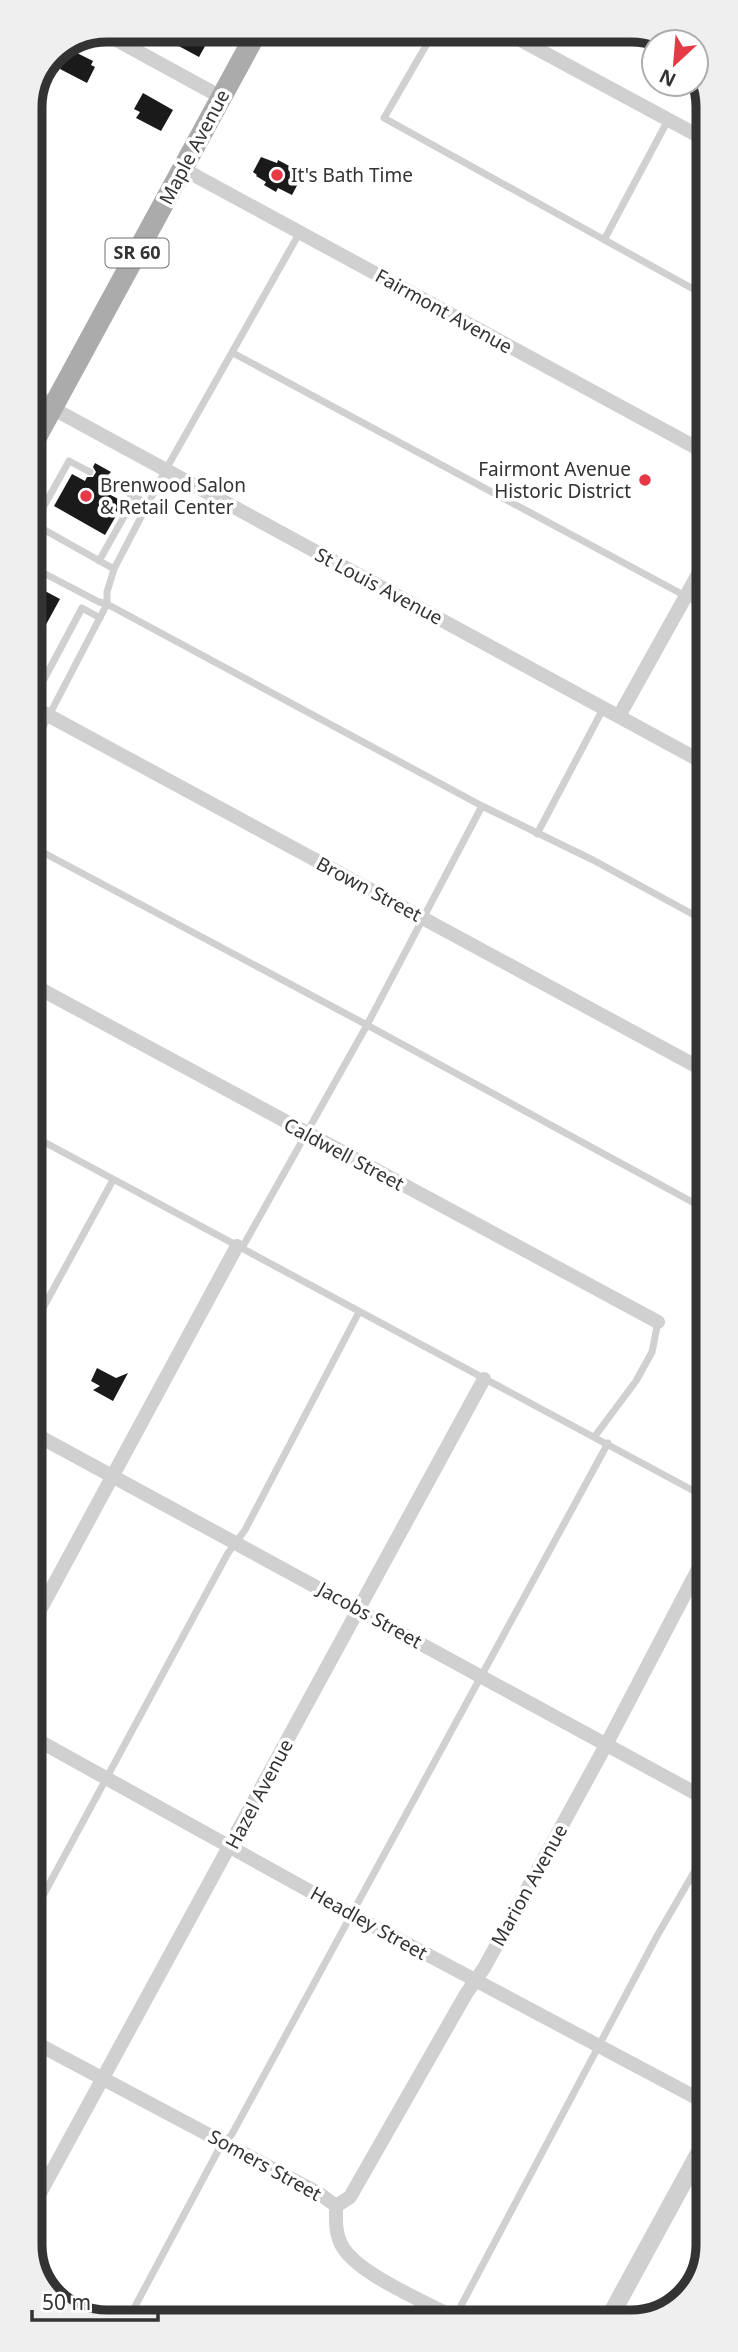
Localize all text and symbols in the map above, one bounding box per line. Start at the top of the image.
north arrow [640,28,710,98]
text: N [655,63,680,93]
street label: Maple Avenue [153,85,235,209]
place label: It's Bath Time [291,162,413,188]
marker: It's Bath Time [269,167,285,183]
road number: SR 60 [106,239,168,268]
street label: Fairmont Avenue [371,263,517,359]
place label: Fairmont Avenue Historic District [478,456,631,504]
place label: Brenwood Salon & Retail Center [100,472,246,520]
marker: Fairmont Avenue Historic District [637,472,653,488]
marker: Brenwood Salon & Retail Center [78,488,94,504]
street label: St Louis Avenue [311,541,447,631]
street label: Brown Street [312,850,426,928]
street label: Caldwell Street [279,1111,409,1197]
street label: Jacobs Street [312,1575,427,1654]
street label: Hazel Avenue [219,1735,299,1853]
street label: Marion Avenue [485,1819,573,1951]
street label: Headley Street [306,1880,432,1966]
street label: Somers Street [204,2123,326,2207]
scale bar [32,2278,158,2322]
text: 50 m [42,2288,91,2316]

